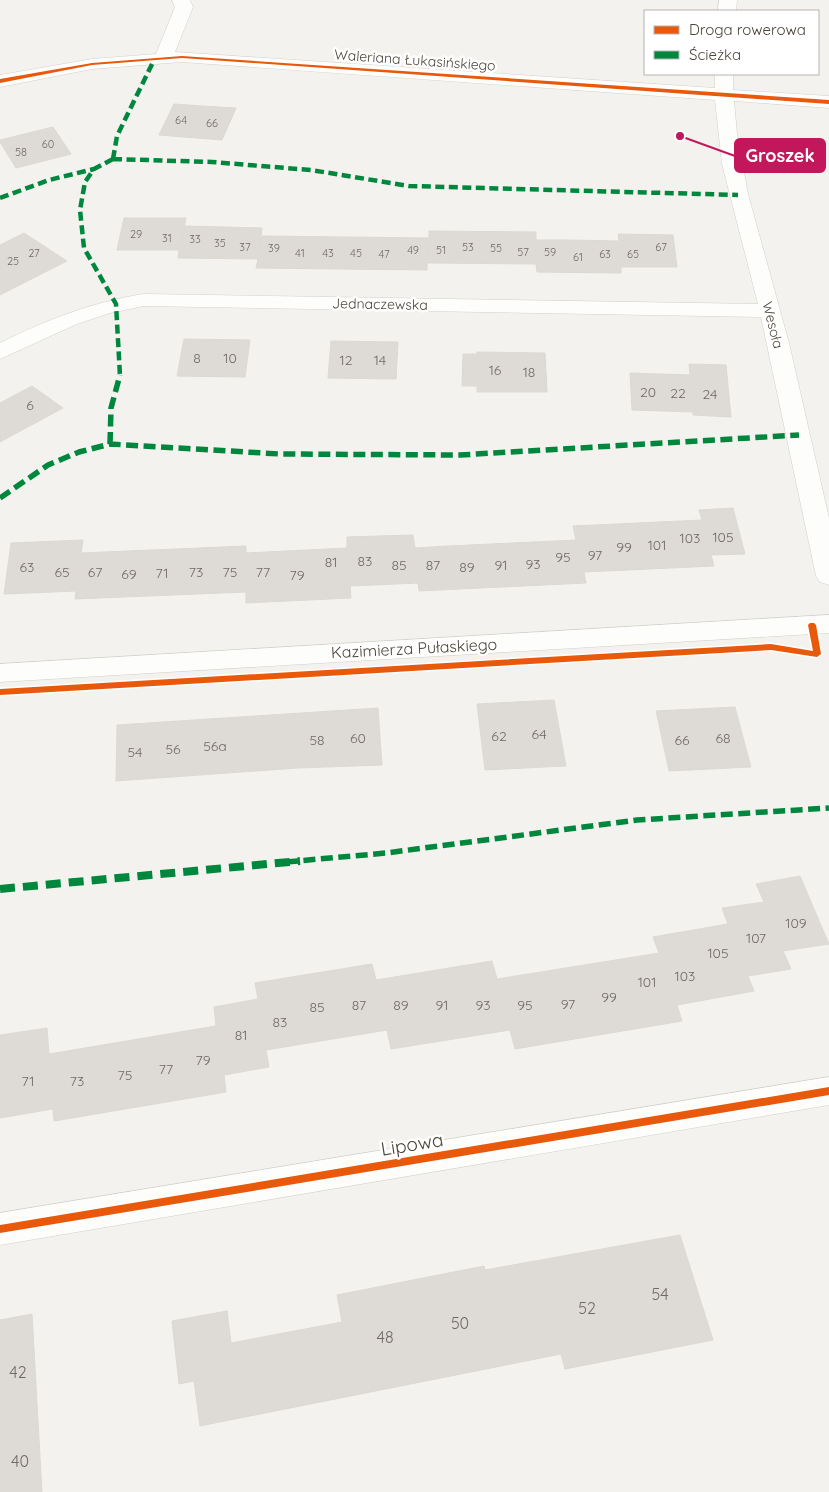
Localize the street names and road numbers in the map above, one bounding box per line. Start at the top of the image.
street label: Waleriana Łukasińskiego [334,45,496,75]
street label: Jednaczewska [332,294,428,314]
street label: Wesoła [758,300,788,350]
street label: Kazimierza Pułaskiego [330,634,498,662]
street label: Lipowa [379,1127,445,1161]

